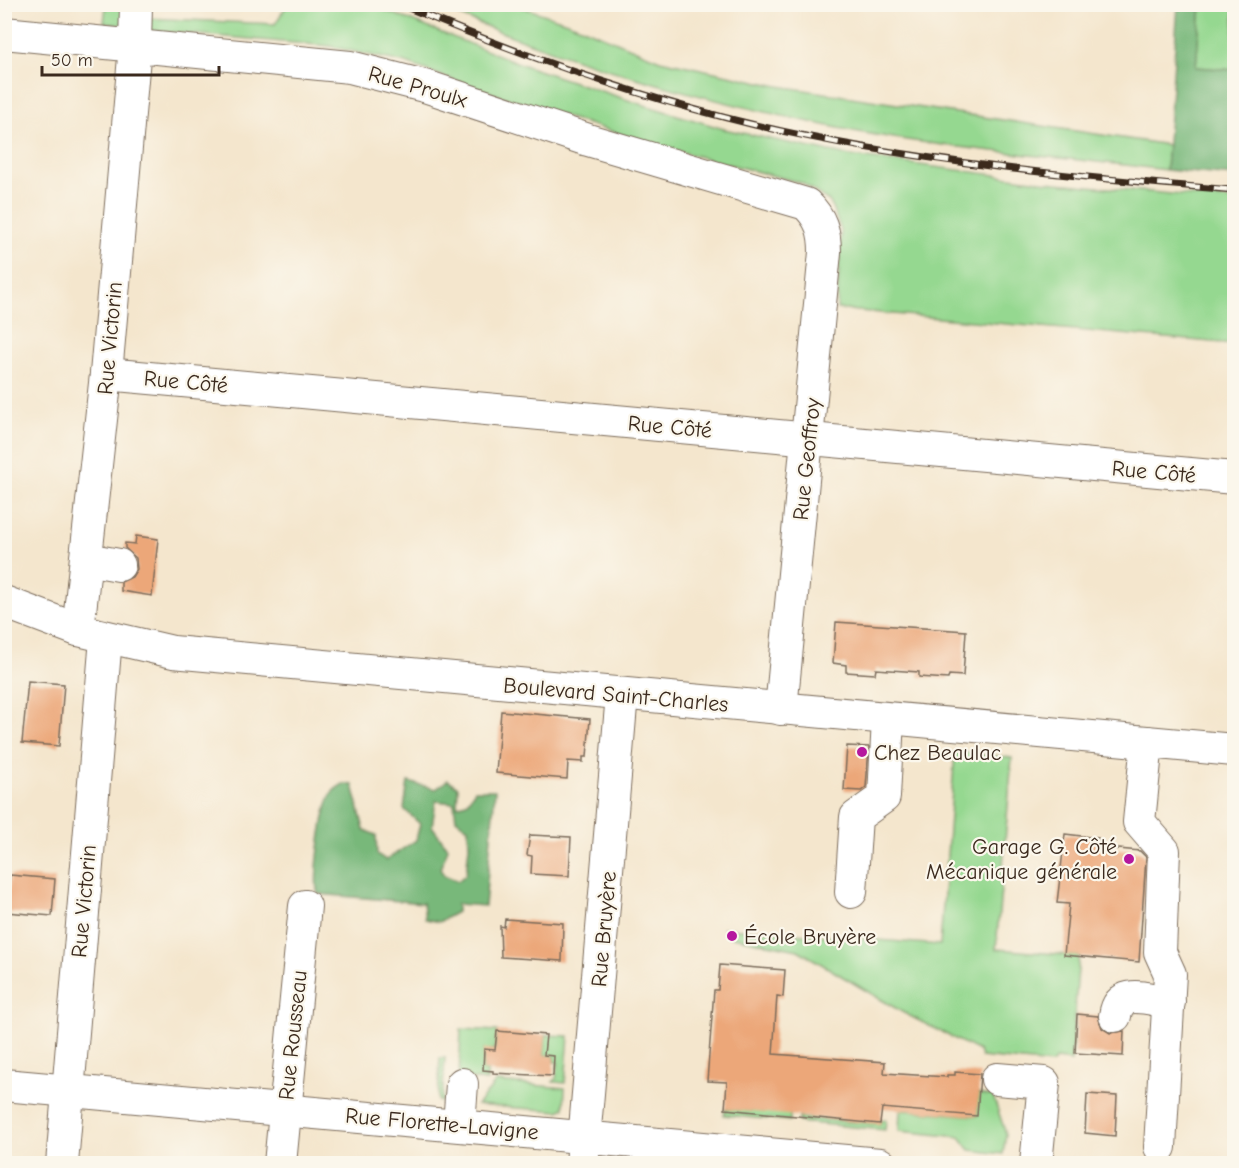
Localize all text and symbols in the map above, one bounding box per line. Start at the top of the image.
scale bar [42,39,219,77]
text: 50 m [51,50,93,71]
street label: Rue Proulx [365,60,471,114]
street label: Rue Victorin [92,281,128,396]
street label: Rue Côté [143,365,229,399]
street label: Rue Geoffroy [788,396,826,522]
street label: Rue Côté [627,410,713,444]
street label: Rue Côté [1111,455,1197,489]
street label: Boulevard Saint-Charles [502,672,729,718]
place label: Chez Beaulac [874,740,1002,766]
marker: Chez Beaulac [855,745,869,759]
place label: Garage G. Côté Mécanique générale [926,834,1117,885]
street label: Rue Victorin [66,844,102,959]
marker: Garage G. Côté Mécanique générale [1122,852,1136,866]
street label: Rue Bruyère [586,870,622,988]
place label: École Bruyère [744,924,876,950]
marker: École Bruyère [725,929,739,943]
street label: Rue Rousseau [273,969,313,1101]
street label: Rue Florette-Lavigne [344,1103,540,1145]

